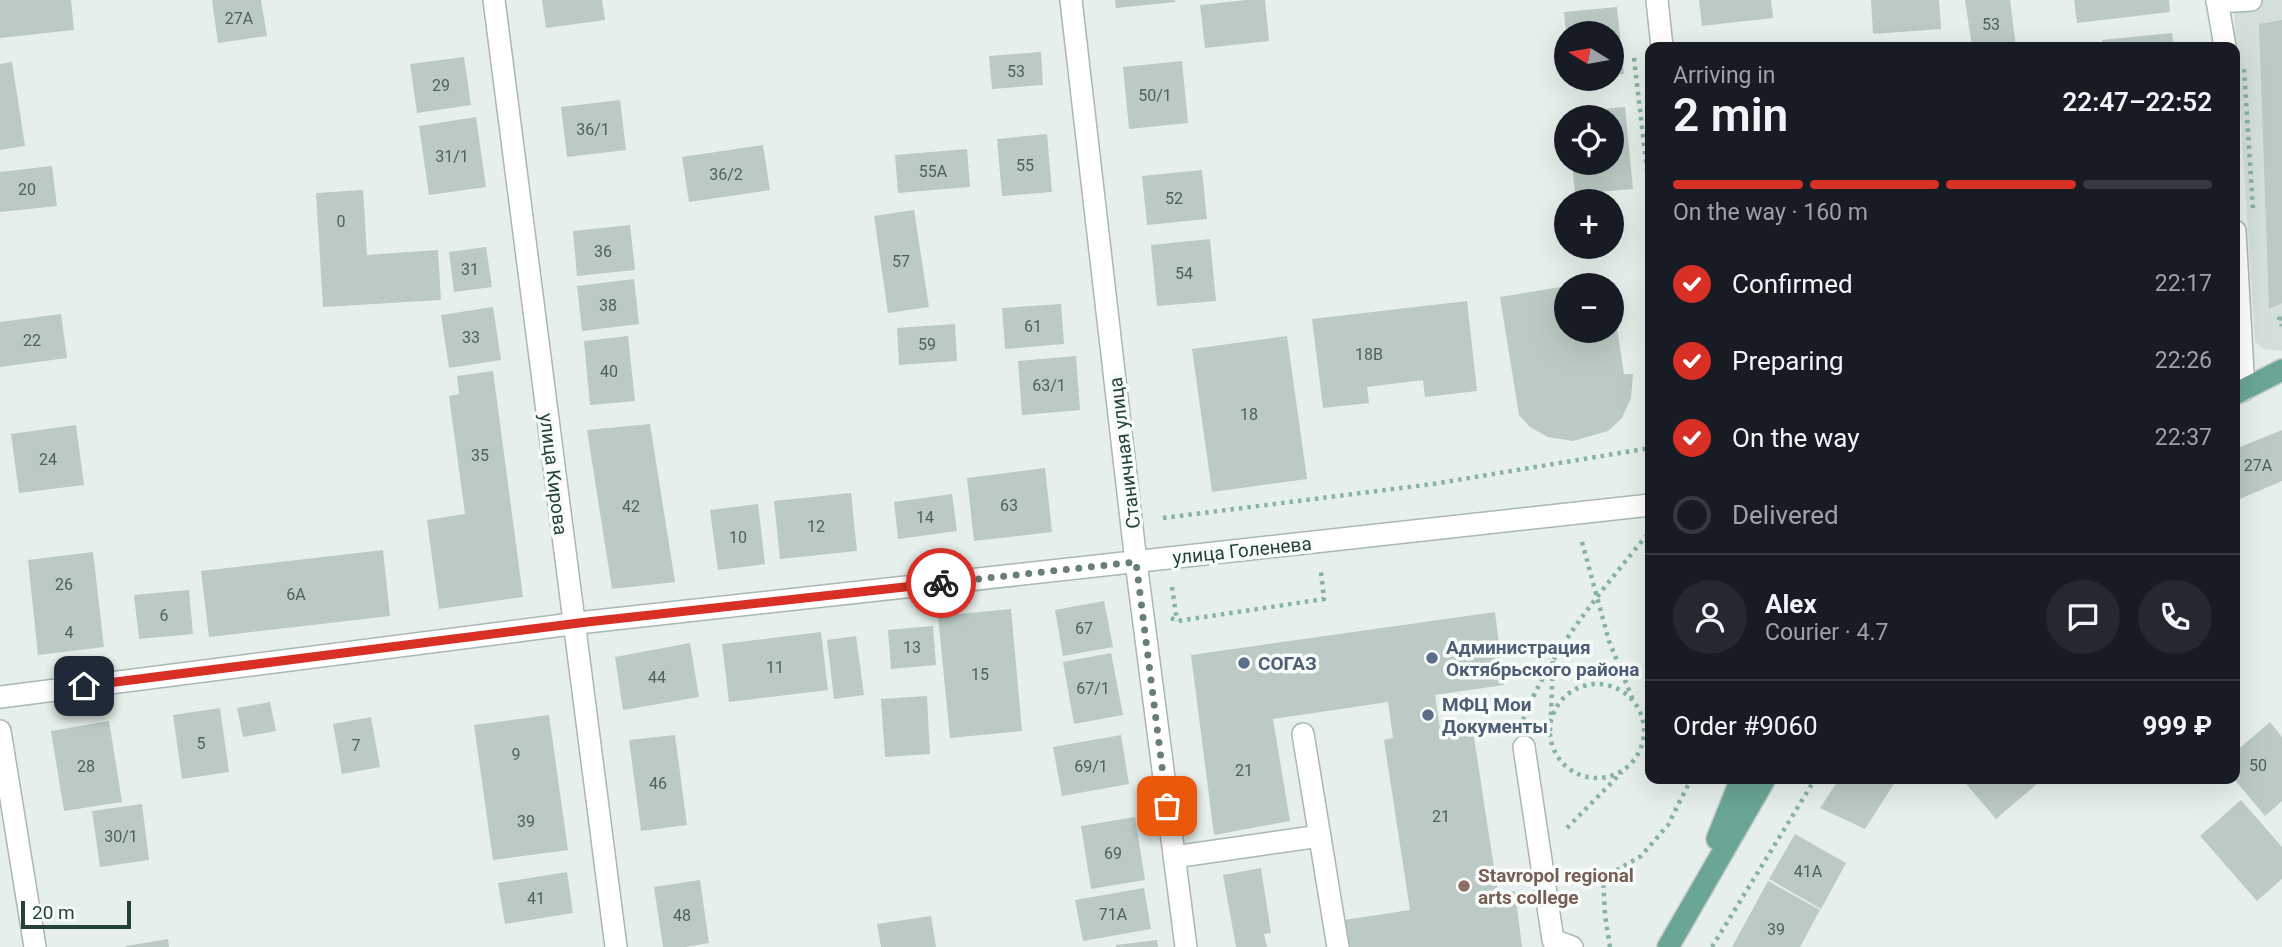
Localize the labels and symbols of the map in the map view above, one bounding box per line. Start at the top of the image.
house number: 27А [225,9,254,28]
house number: 53 [1982,15,2000,34]
north arrow [1554,21,1624,91]
house number: 53 [1007,62,1025,81]
house number: 29 [432,76,450,95]
house number: 50/1 [1138,86,1172,105]
house number: 36/1 [576,120,610,139]
house number: 31/1 [435,147,469,166]
house number: 55 [1016,156,1034,175]
house number: 55А [919,162,948,181]
house number: 36/2 [709,165,743,184]
house number: 20 [18,180,36,199]
house number: 52 [1165,189,1183,208]
house number: 0 [337,212,346,231]
house number: 36 [594,242,612,261]
house number: 57 [892,252,910,271]
house number: 31 [461,260,479,279]
house number: 54 [1175,264,1193,283]
house number: 38 [599,296,617,315]
house number: 61 [1024,317,1042,336]
house number: 33 [462,328,480,347]
house number: 22 [23,331,41,350]
house number: 59 [918,335,936,354]
house number: 18В [1355,345,1383,364]
house number: 40 [600,362,618,381]
house number: 63/1 [1032,376,1066,395]
street label: Станичная улица [1104,376,1145,530]
house number: 18 [1240,405,1258,424]
street label: улица Кирова [535,412,572,536]
house number: 35 [471,446,489,465]
house number: 24 [39,450,57,469]
house number: 27А [2244,456,2273,475]
house number: 63 [1000,496,1018,515]
house number: 42 [622,497,640,516]
house number: 14 [916,508,934,527]
house number: 12 [807,517,825,536]
house number: 10 [729,528,747,547]
street label: улица Голенева [1171,532,1313,569]
courier [906,548,976,618]
house number: 26 [55,575,73,594]
house number: 6А [286,585,306,604]
house number: 6 [160,606,169,625]
house number: 67 [1075,619,1093,638]
house number: 4 [65,623,74,642]
place label: Администрация Октябрьского района [1446,636,1639,681]
house number: 13 [903,638,921,657]
marker: Администрация Октябрьского района [1424,650,1440,666]
place label: СОГАЗ [1258,652,1317,675]
marker: СОГАЗ [1236,655,1252,671]
pin [54,656,114,716]
house number: 11 [766,658,784,677]
house number: 15 [971,665,989,684]
house number: 44 [648,668,666,687]
house number: 67/1 [1076,679,1110,698]
place label: МФЦ Мои Документы [1442,693,1548,738]
marker: МФЦ Мои Документы [1420,707,1436,723]
house number: 5 [197,734,206,753]
house number: 7 [352,736,361,755]
house number: 9 [512,745,521,764]
house number: 50 [2249,756,2267,775]
house number: 28 [77,757,95,776]
house number: 69/1 [1074,757,1108,776]
house number: 21 [1235,761,1253,780]
house number: 46 [649,774,667,793]
pin [1137,776,1197,836]
house number: 21 [1432,807,1450,826]
house number: 39 [517,812,535,831]
house number: 30/1 [104,827,138,846]
house number: 69 [1104,844,1122,863]
house number: 41А [1794,862,1823,881]
place label: Stavropol regional arts college [1478,864,1634,909]
marker: Stavropol regional arts college [1456,878,1472,894]
house number: 41 [527,889,545,908]
scale bar [21,898,131,930]
house number: 71А [1099,905,1128,924]
house number: 48 [673,906,691,925]
house number: 39 [1767,920,1785,939]

